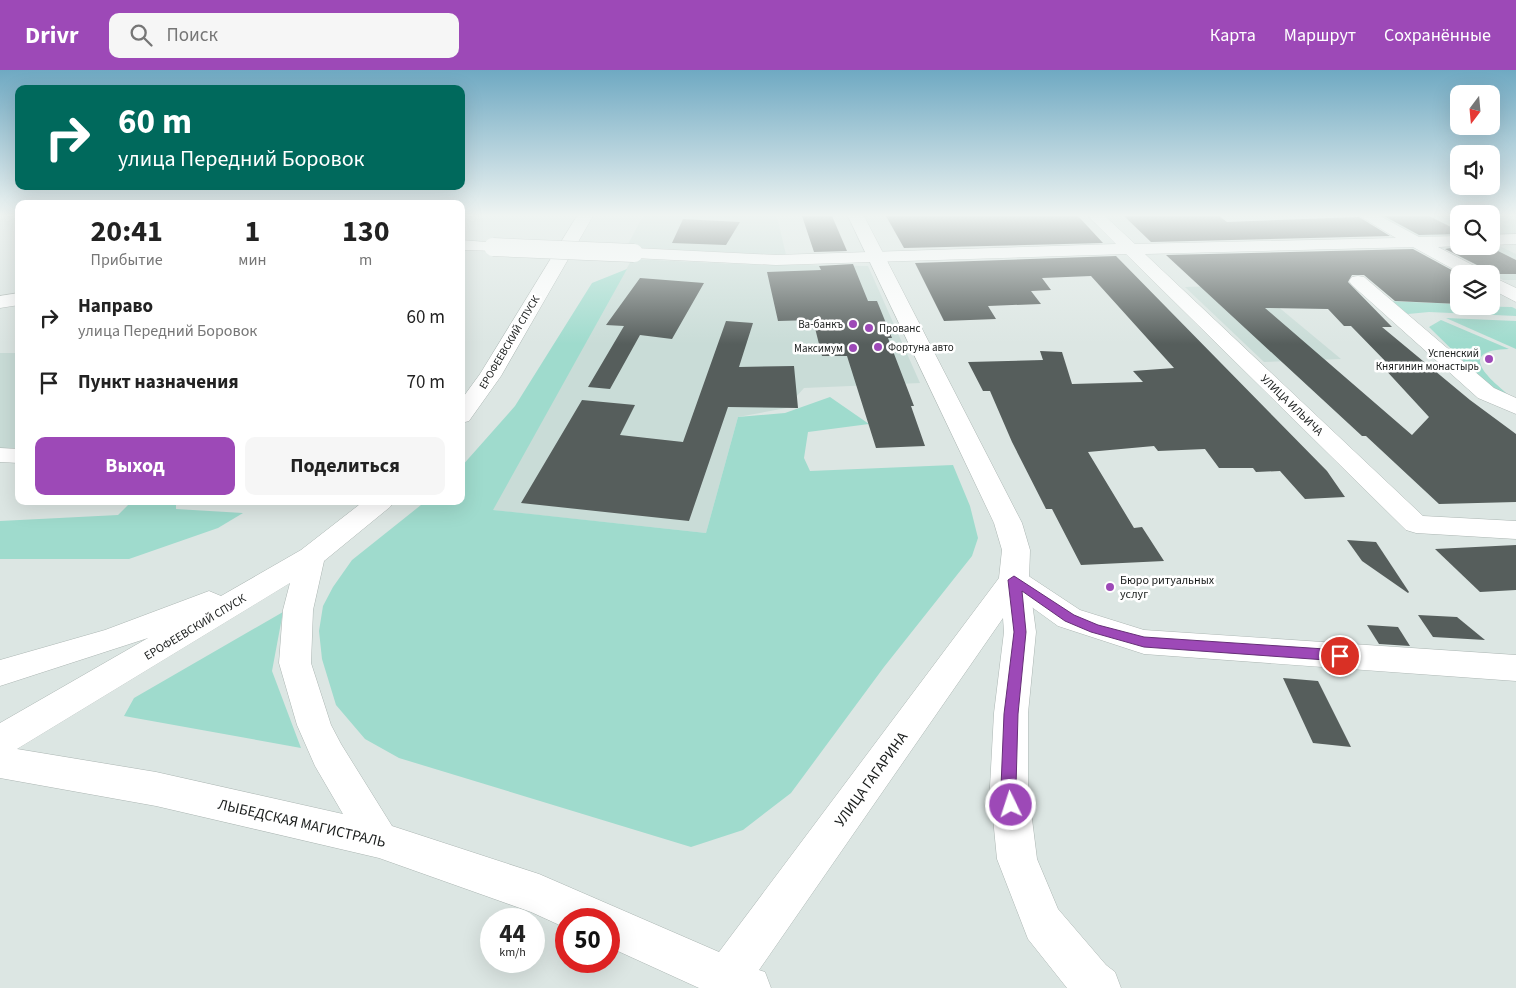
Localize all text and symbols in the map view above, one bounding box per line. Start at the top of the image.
search box [109,13,459,58]
text: Drivr [25,18,79,53]
icon: search [127,21,155,49]
text: Поиск [167,22,218,49]
text: Карта [1210,23,1256,48]
text: Маршрут [1284,23,1356,48]
text: Сохранённые [1384,23,1491,48]
north arrow [1450,85,1500,135]
map controls [1450,85,1500,315]
text: 60 m [118,97,192,147]
icon: right [35,105,100,170]
text: улица Передний Боровок [118,143,364,175]
button: sound [1450,145,1500,195]
button: search [1450,205,1500,255]
text: 20:41 [90,210,163,253]
text: 1 [244,210,260,253]
text: 130 [342,210,389,253]
text: Прибытие [91,249,163,271]
text: мин [238,249,266,271]
text: m [359,249,372,271]
button: layers [1450,265,1500,315]
street label: ЕРОФЕЕВСКИЙ СПУСК [476,292,544,392]
text: Направо [78,293,153,320]
icon: right [35,304,63,332]
text: 60 m [407,304,445,331]
place label: Ва-банкъ [798,317,843,332]
marker: Ва-банкъ [847,318,859,330]
text: улица Передний Боровок [78,320,257,342]
place label: Прованс [879,321,921,336]
marker: Прованс [863,322,875,334]
place label: Фортуна авто [888,340,954,355]
place label: Максимум [794,341,843,356]
marker: Фортуна авто [872,341,884,353]
marker: Максимум [847,342,859,354]
place label: Успенский Княгинин монастырь [1376,346,1479,374]
marker: Успенский Княгинин монастырь [1483,353,1495,365]
icon: arrive [35,369,63,397]
text: Пункт назначения [78,369,239,396]
text: 70 m [407,369,445,396]
street label: УЛИЦА ИЛЬИЧА [1256,371,1327,440]
button: Выход [35,437,235,495]
button: Поделиться [245,437,445,495]
place label: Бюро ритуальных услуг [1120,572,1215,603]
marker: Бюро ритуальных услуг [1104,581,1116,593]
street label: ЕРОФЕЕВСКИЙ СПУСК [141,590,249,665]
pin [1319,635,1361,677]
icon: arrive [1326,642,1354,670]
street label: УЛИЦА ГАГАРИНА [830,727,913,831]
position arrow [984,778,1036,830]
street label: ЛЫБЕДСКАЯ МАГИСТРАЛЬ [216,794,388,853]
speed limit sign: 50 [555,908,620,973]
text: 44 [499,916,526,952]
text: km/h [499,944,526,961]

